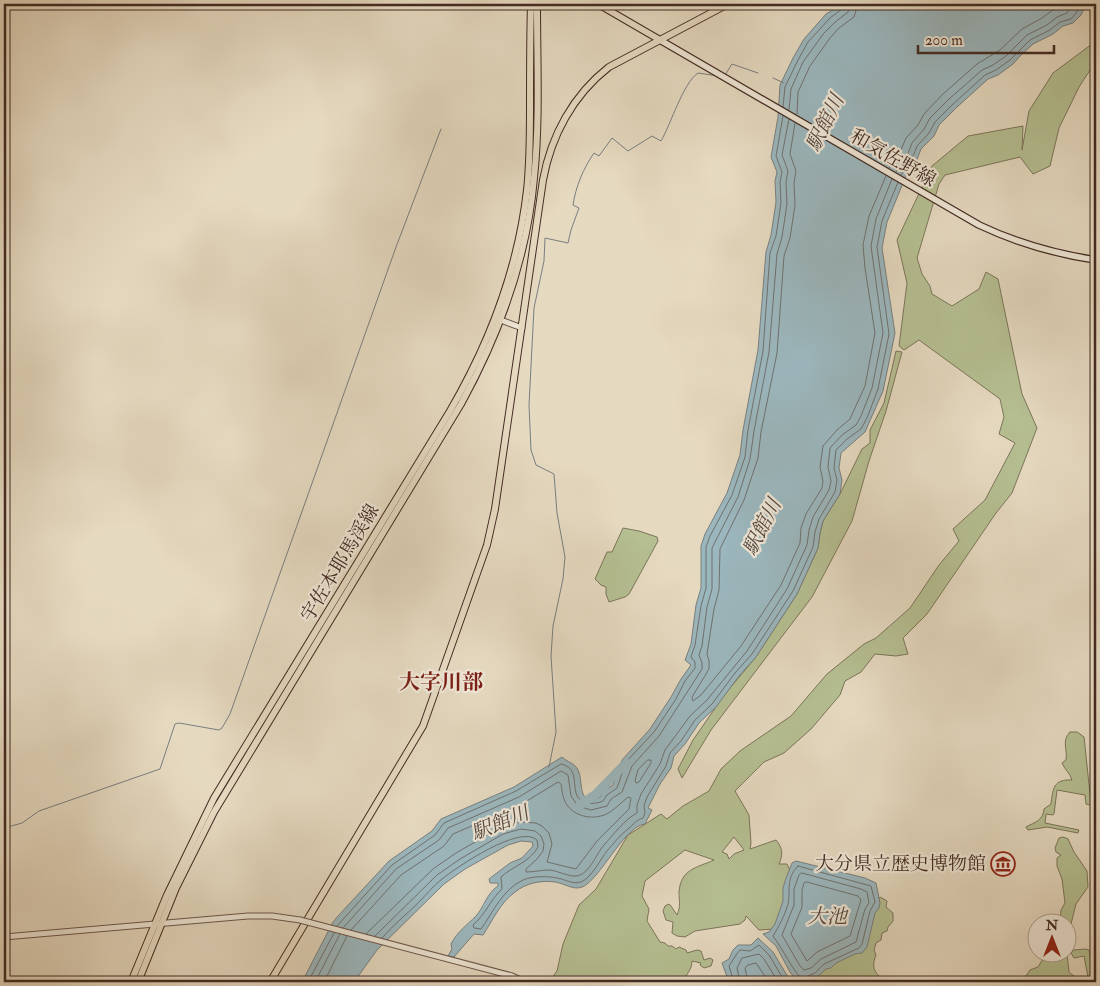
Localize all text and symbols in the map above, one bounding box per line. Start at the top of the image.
scale bar [918,22,1054,54]
text: 200 m [925,31,963,50]
water label: 駅館川 [801,89,850,155]
street label: 和気佐野線 [846,124,940,192]
water label: 駅館川 [737,493,788,559]
street label: 宇佐本耶馬渓線 [295,500,385,626]
district label: 大字川部 [399,669,483,696]
water label: 駅館川 [468,799,534,846]
museum icon: 大分県立歴史博物館 [990,851,1016,877]
place label: 大分県立歴史博物館 [815,852,986,876]
water label: 大池 [807,904,849,929]
north arrow [1028,914,1078,964]
text: N [1045,917,1059,934]

